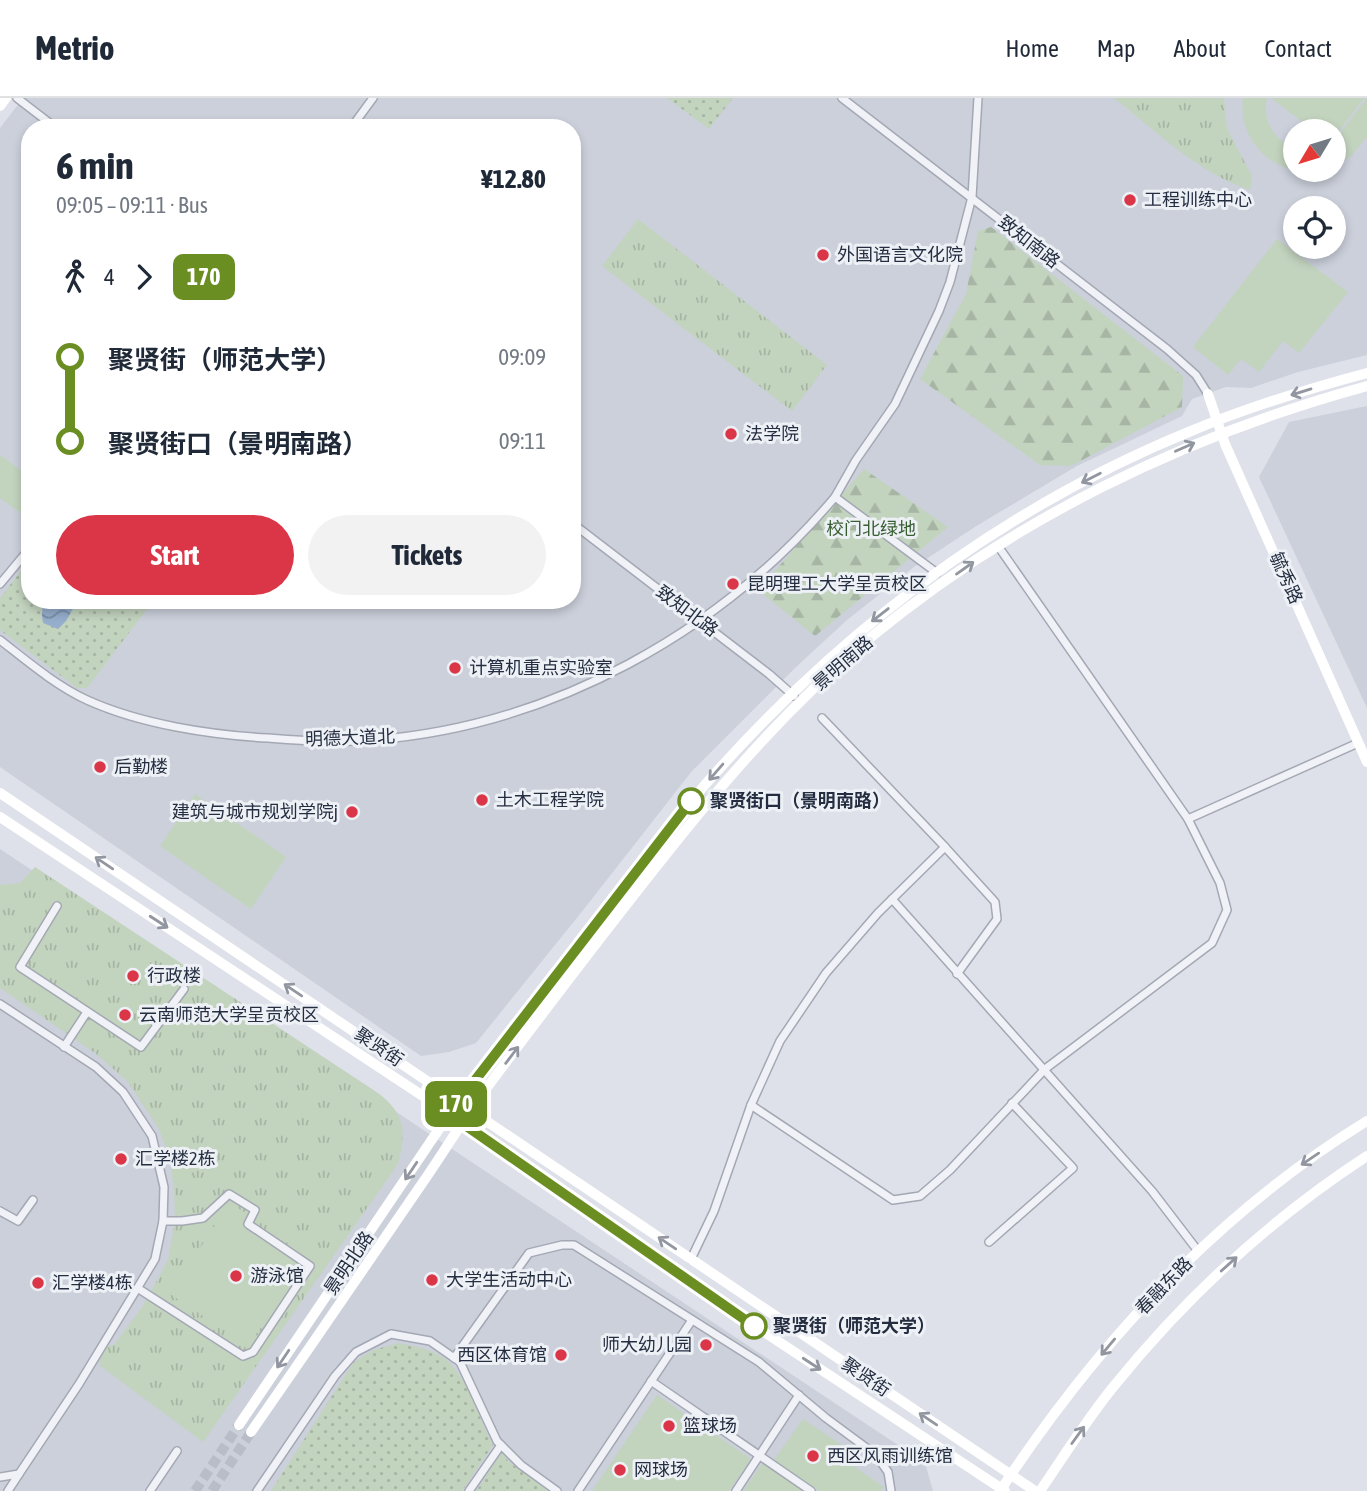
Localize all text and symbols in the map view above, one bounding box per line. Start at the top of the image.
text: Metrio [35,29,114,67]
text: Home [1005,35,1059,62]
text: Map [1097,35,1135,62]
text: About [1173,35,1226,62]
text: Contact [1264,35,1332,62]
north arrow [1283,119,1346,182]
map controls [1283,119,1346,259]
text: 6 min [56,144,134,187]
text: ¥12.80 [481,164,546,194]
place label: 工程训练中心 [1144,189,1252,210]
text: 09:05 – 09:11 · Bus [56,192,208,218]
marker: 工程训练中心 [1122,192,1138,208]
button: locate [1283,196,1346,259]
street label: 致知南路 [994,211,1064,272]
place label: 外国语言文化院 [837,244,963,265]
marker: 外国语言文化院 [815,247,831,263]
icon: walk [56,258,94,296]
icon: forward [125,258,163,296]
text: 170 [187,263,221,290]
text: 4 [104,264,115,290]
text: 09:09 [498,344,546,370]
text: 聚贤街（师范大学） [108,345,342,375]
one-way arrow [1291,386,1313,399]
place label: 法学院 [745,423,799,444]
marker: 法学院 [723,426,739,442]
text: 09:11 [499,428,546,454]
text: 聚贤街口（景明南路） [108,429,368,459]
one-way arrow [1174,440,1195,453]
one-way arrow [1081,471,1102,485]
button: Start [56,515,294,595]
button: Tickets [308,515,546,595]
park label: 校门北绿地 [826,518,916,539]
street label: 毓秀路 [1266,549,1307,607]
one-way arrow [955,561,974,575]
place label: 昆明理工大学呈贡校区 [747,573,927,594]
marker: 昆明理工大学呈贡校区 [725,576,741,592]
street label: 致知北路 [652,581,722,641]
one-way arrow [871,607,890,622]
street label: 景明南路 [809,631,877,694]
place label: 计算机重点实验室 [469,657,613,678]
marker: 计算机重点实验室 [447,660,463,676]
street label: 明德大道北 [305,725,395,750]
place label: 后勤楼 [114,756,168,777]
marker: 后勤楼 [92,759,108,775]
one-way arrow [708,763,724,781]
marker: 聚贤街口（景明南路） [678,788,704,814]
place label: 土木工程学院 [496,789,604,810]
place label: 聚贤街口（景明南路） [710,790,890,811]
marker: 土木工程学院 [474,792,490,808]
place label: 建筑与城市规划学院j [172,801,338,822]
marker: 建筑与城市规划学院j [344,804,360,820]
one-way arrow [95,856,114,870]
one-way arrow [149,915,168,929]
place label: 行政楼 [147,965,201,986]
marker: 行政楼 [125,968,141,984]
one-way arrow [284,983,303,997]
place label: 云南师范大学呈贡校区 [139,1004,319,1025]
marker: 云南师范大学呈贡校区 [117,1007,133,1023]
street label: 聚贤街 [351,1023,408,1070]
one-way arrow [505,1046,520,1065]
line badge: 170 [416,1081,496,1127]
text: 170 [439,1090,473,1117]
place label: 汇学楼2栋 [135,1148,215,1169]
marker: 汇学楼2栋 [113,1151,129,1167]
one-way arrow [1301,1151,1320,1166]
one-way arrow [404,1160,418,1180]
street label: 景明北路 [320,1227,377,1298]
one-way arrow [658,1236,677,1250]
street label: 春融东路 [1131,1252,1196,1319]
one-way arrow [1219,1256,1237,1272]
place label: 游泳馆 [250,1265,304,1286]
marker: 游泳馆 [228,1268,244,1284]
place label: 大学生活动中心 [446,1269,572,1290]
place label: 汇学楼4栋 [52,1272,132,1293]
marker: 大学生活动中心 [424,1272,440,1288]
marker: 汇学楼4栋 [30,1275,46,1291]
marker: 聚贤街（师范大学） [741,1313,767,1339]
place label: 聚贤街（师范大学） [773,1315,935,1336]
place label: 师大幼儿园 [602,1334,692,1355]
marker: 师大幼儿园 [698,1337,714,1353]
one-way arrow [1100,1337,1116,1355]
place label: 西区体育馆 [457,1344,547,1365]
marker: 西区体育馆 [553,1347,569,1363]
one-way arrow [276,1349,291,1368]
street label: 聚贤街 [838,1353,895,1400]
one-way arrow [801,1357,821,1371]
one-way arrow [919,1412,938,1426]
place label: 篮球场 [683,1415,737,1436]
marker: 篮球场 [661,1418,677,1434]
one-way arrow [1071,1426,1086,1444]
place label: 西区风雨训练馆 [827,1445,953,1466]
marker: 西区风雨训练馆 [805,1448,821,1464]
place label: 网球场 [634,1459,688,1480]
marker: 网球场 [612,1462,628,1478]

